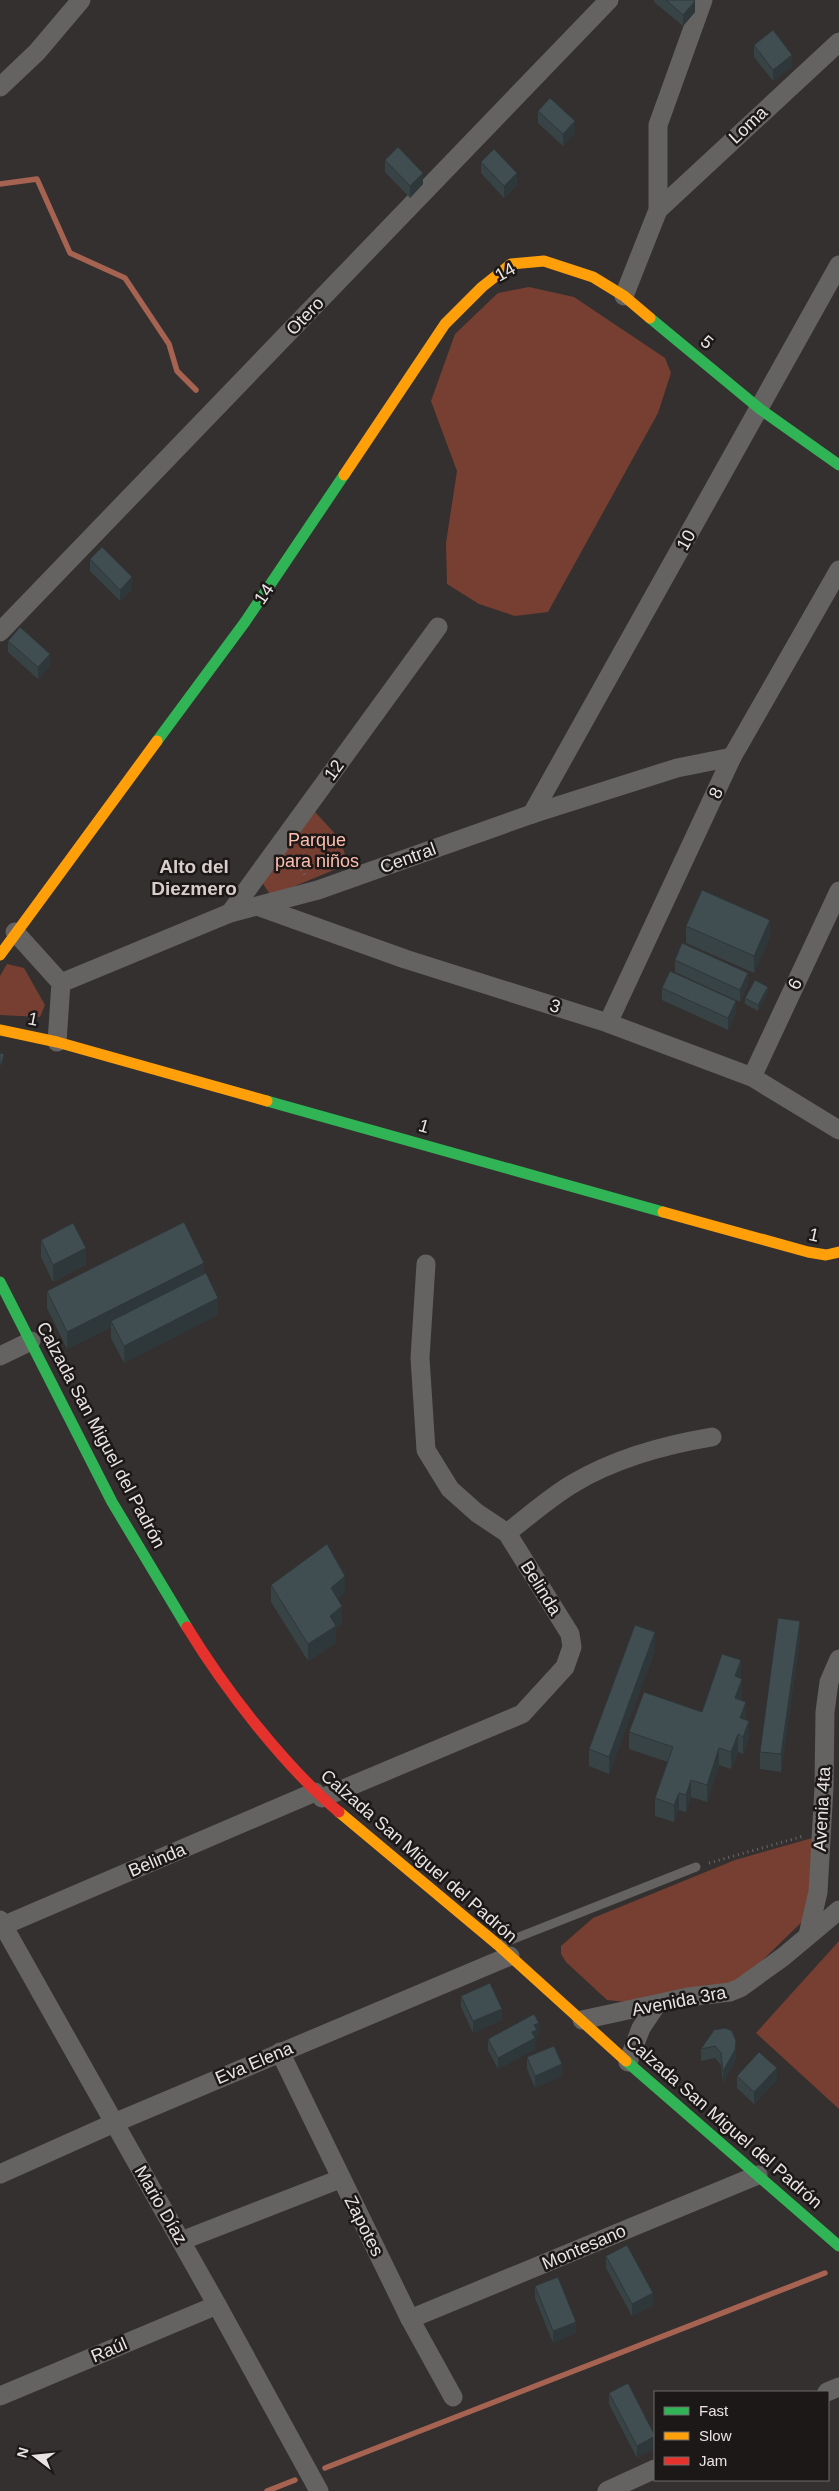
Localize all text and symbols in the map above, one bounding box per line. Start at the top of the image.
street label: Loma [725,102,772,148]
street label: 14 [491,258,519,286]
street label: Otero [282,293,328,339]
street label: 5 [697,331,717,353]
street label: 10 [672,526,700,554]
street label: 14 [250,580,278,608]
street label: 12 [320,756,348,784]
street label: 8 [705,784,727,802]
park label: Parque para niños [275,830,359,871]
street label: Central [377,839,439,877]
district label: Alto del Diezmero [151,856,237,899]
street label: 6 [784,975,806,993]
street label: 3 [547,995,563,1017]
street label: 1 [26,1008,40,1030]
street label: 1 [416,1115,432,1137]
street label: 1 [807,1224,821,1246]
street label: Calzada San Miguel del Padrón [33,1319,169,1551]
street label: Belinda [517,1557,566,1620]
street label: Calzada San Miguel del Padrón [317,1765,521,1947]
street label: Avenia 4ta [810,1765,834,1852]
street label: Belinda [125,1839,189,1881]
street label: Avenida 3ra [630,1982,729,2020]
street label: Calzada San Miguel del Padrón [622,2031,826,2213]
street label: Eva Elena [212,2037,297,2088]
street label: Mario Díaz [131,2162,191,2248]
street label: Zapotes [340,2192,388,2260]
street label: Montesano [539,2220,629,2274]
street label: Raúl [88,2334,130,2366]
legend [654,2391,829,2481]
text: Fast [699,2402,729,2419]
text: Slow [699,2427,732,2444]
north arrow [10,2431,60,2481]
text: N [13,2445,32,2459]
text: Jam [699,2452,727,2469]

